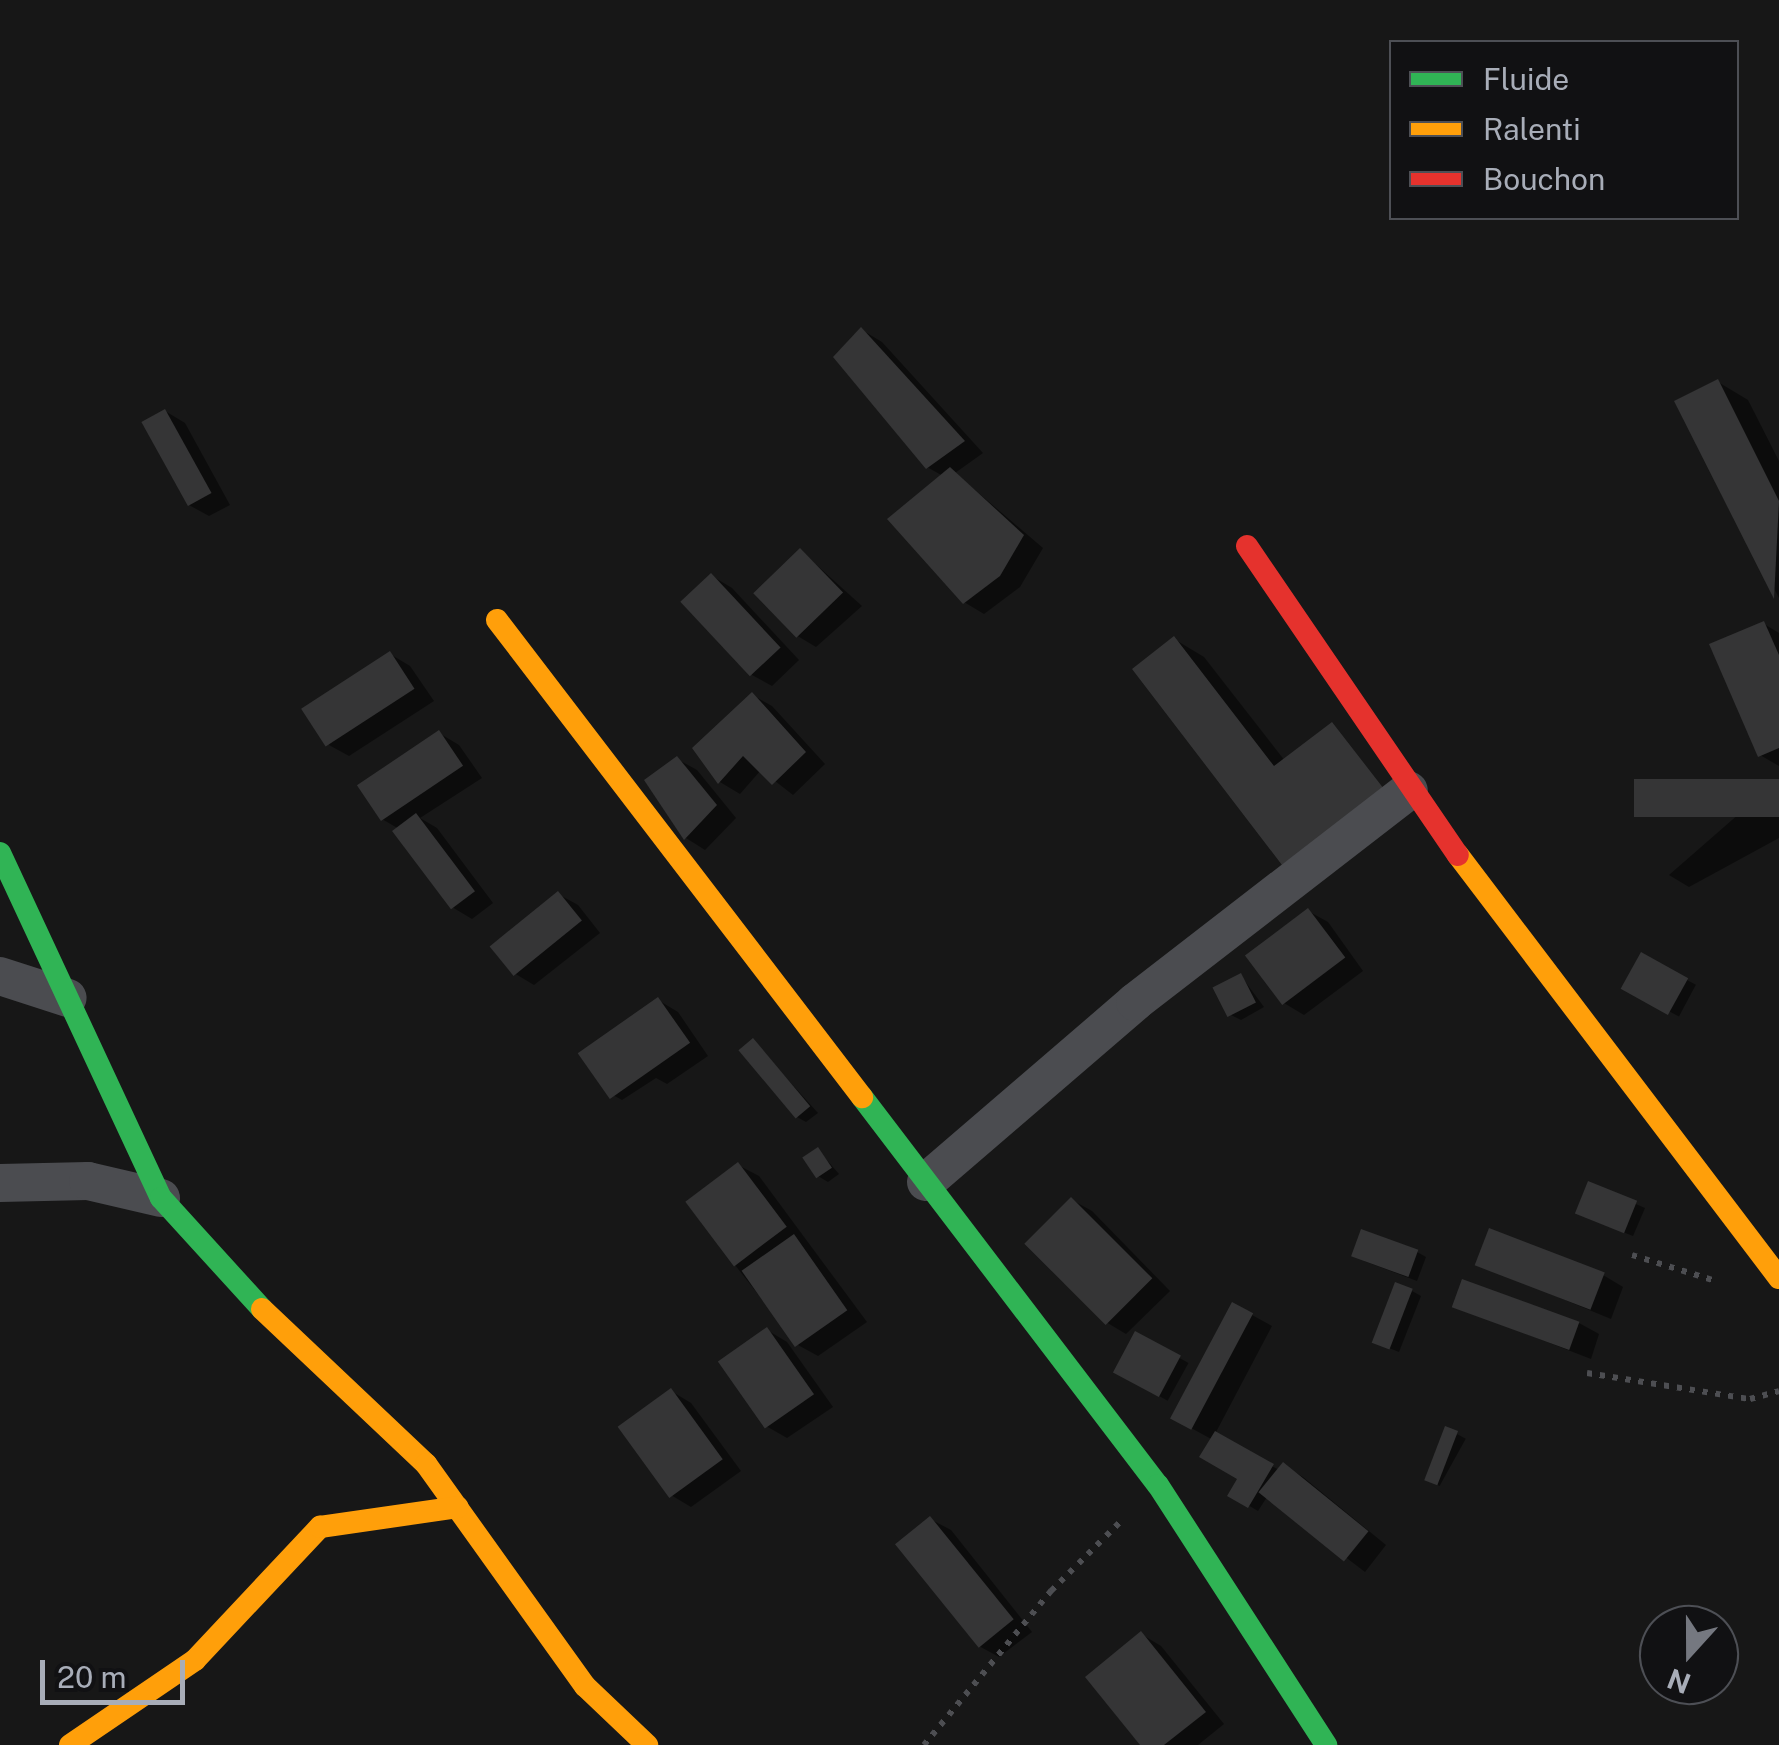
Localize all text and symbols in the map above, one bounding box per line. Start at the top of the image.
legend [1389,40,1739,220]
text: Fluide [1483,61,1569,97]
text: Ralenti [1483,111,1581,147]
text: Bouchon [1483,161,1605,197]
north arrow [1639,1605,1739,1705]
scale bar [45,1640,190,1702]
text: 20 m [57,1659,126,1695]
text: N [1663,1662,1695,1701]

